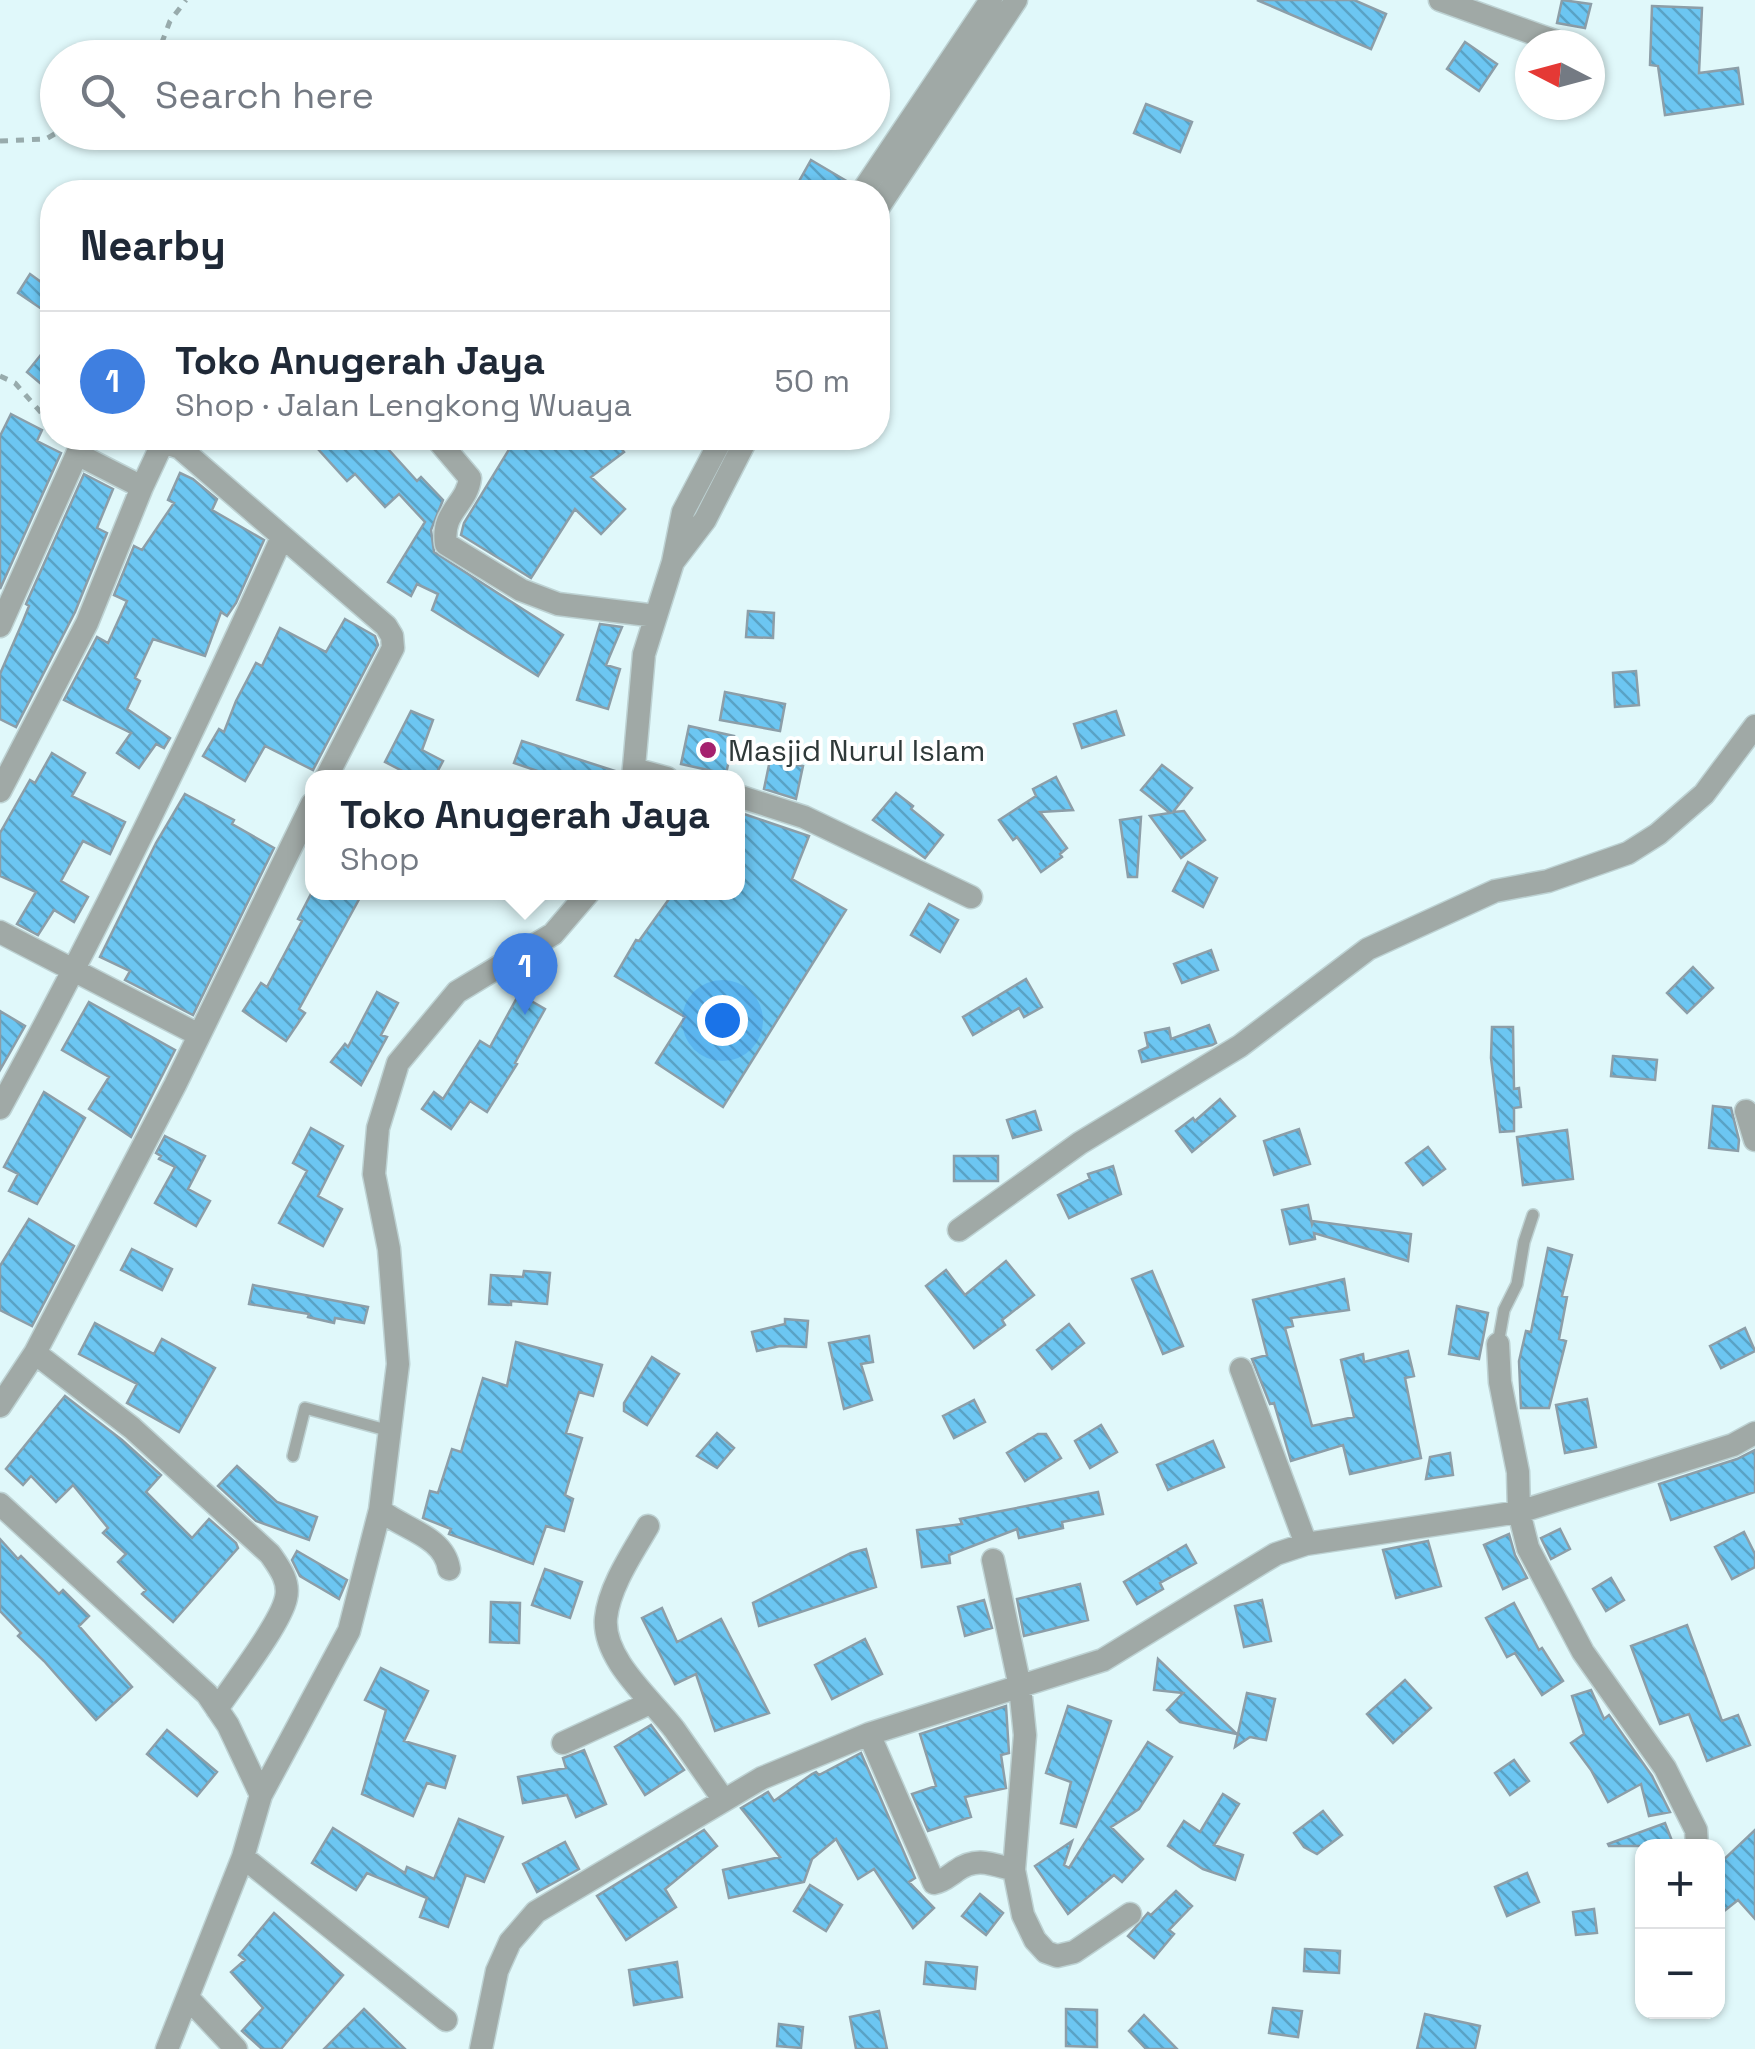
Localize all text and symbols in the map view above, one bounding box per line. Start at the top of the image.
north arrow [1515,30,1605,120]
search box [40,40,890,150]
icon: search [75,68,130,123]
text: Search here [155,71,374,119]
text: Nearby [80,219,226,272]
text: Toko Anugerah Jaya [175,337,545,385]
text: 1 [105,361,120,401]
text: 50 m [775,361,850,401]
text: Shop · Jalan Lengkong Wuaya [175,385,632,425]
place label: Masjid Nurul Islam [728,731,985,770]
marker: Masjid Nurul Islam [697,739,719,761]
popup [305,770,745,900]
text: Toko Anugerah Jaya [340,791,710,839]
text: Shop [340,839,420,879]
pin: 1 [492,932,558,1015]
your location [697,995,748,1046]
map controls [1635,1839,1725,2019]
button: + [1635,1839,1725,1929]
button: − [1635,1929,1725,2019]

